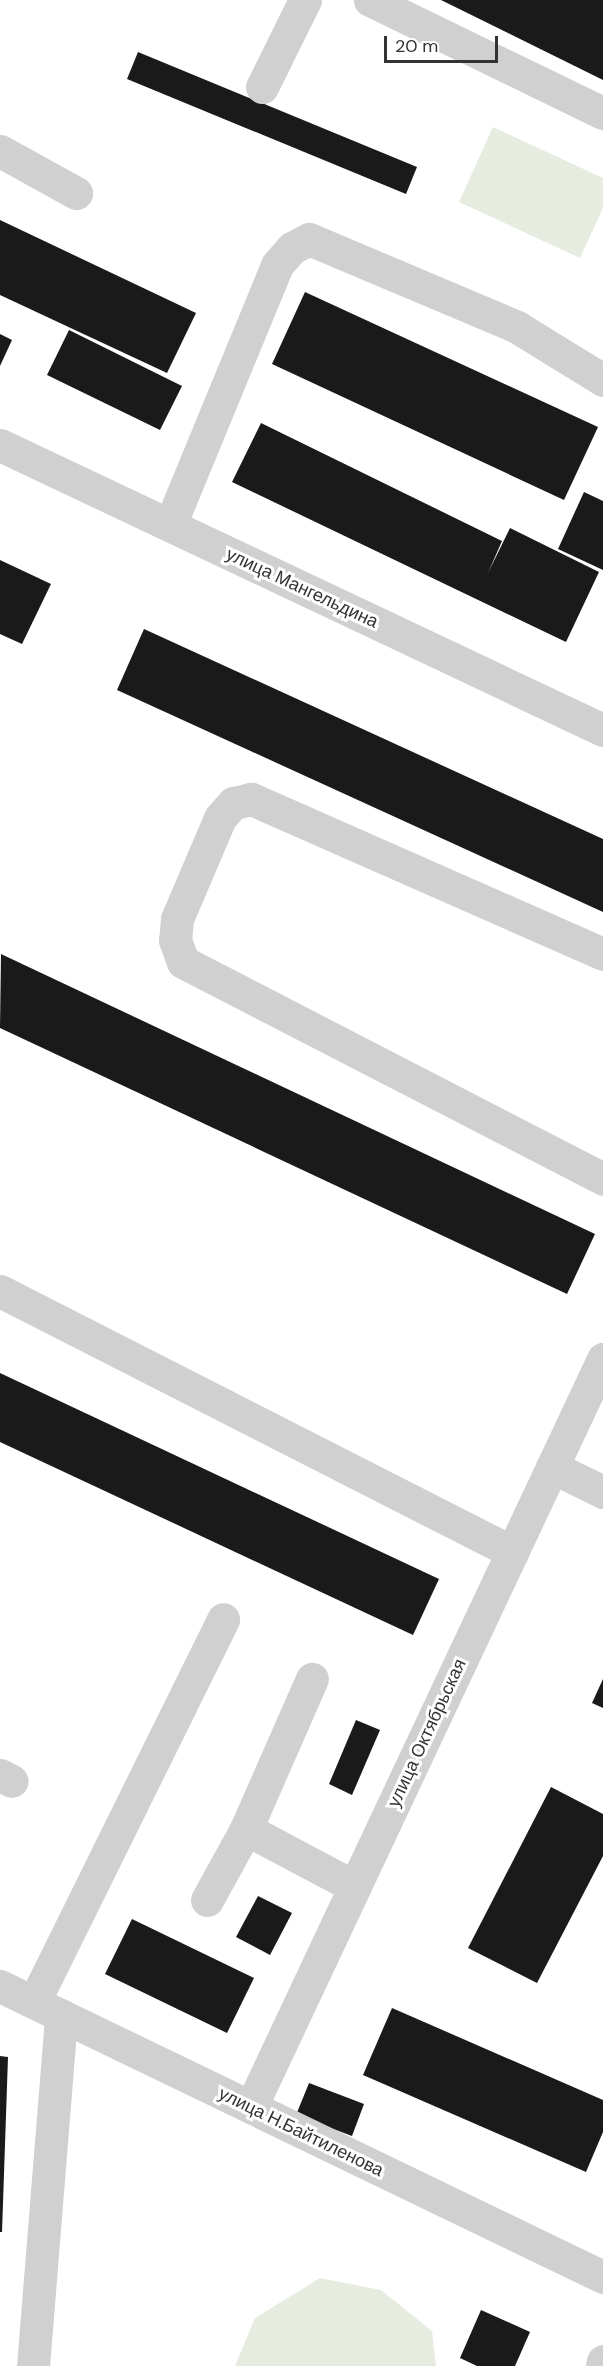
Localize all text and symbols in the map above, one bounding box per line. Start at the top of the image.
scale bar [387,24,501,62]
text: 20 m [395,34,438,58]
street label: улица Мангельдина [222,543,382,633]
street label: улица Октябрьская [383,1655,471,1811]
street label: улица Н.Байтиленова [215,2083,387,2181]

